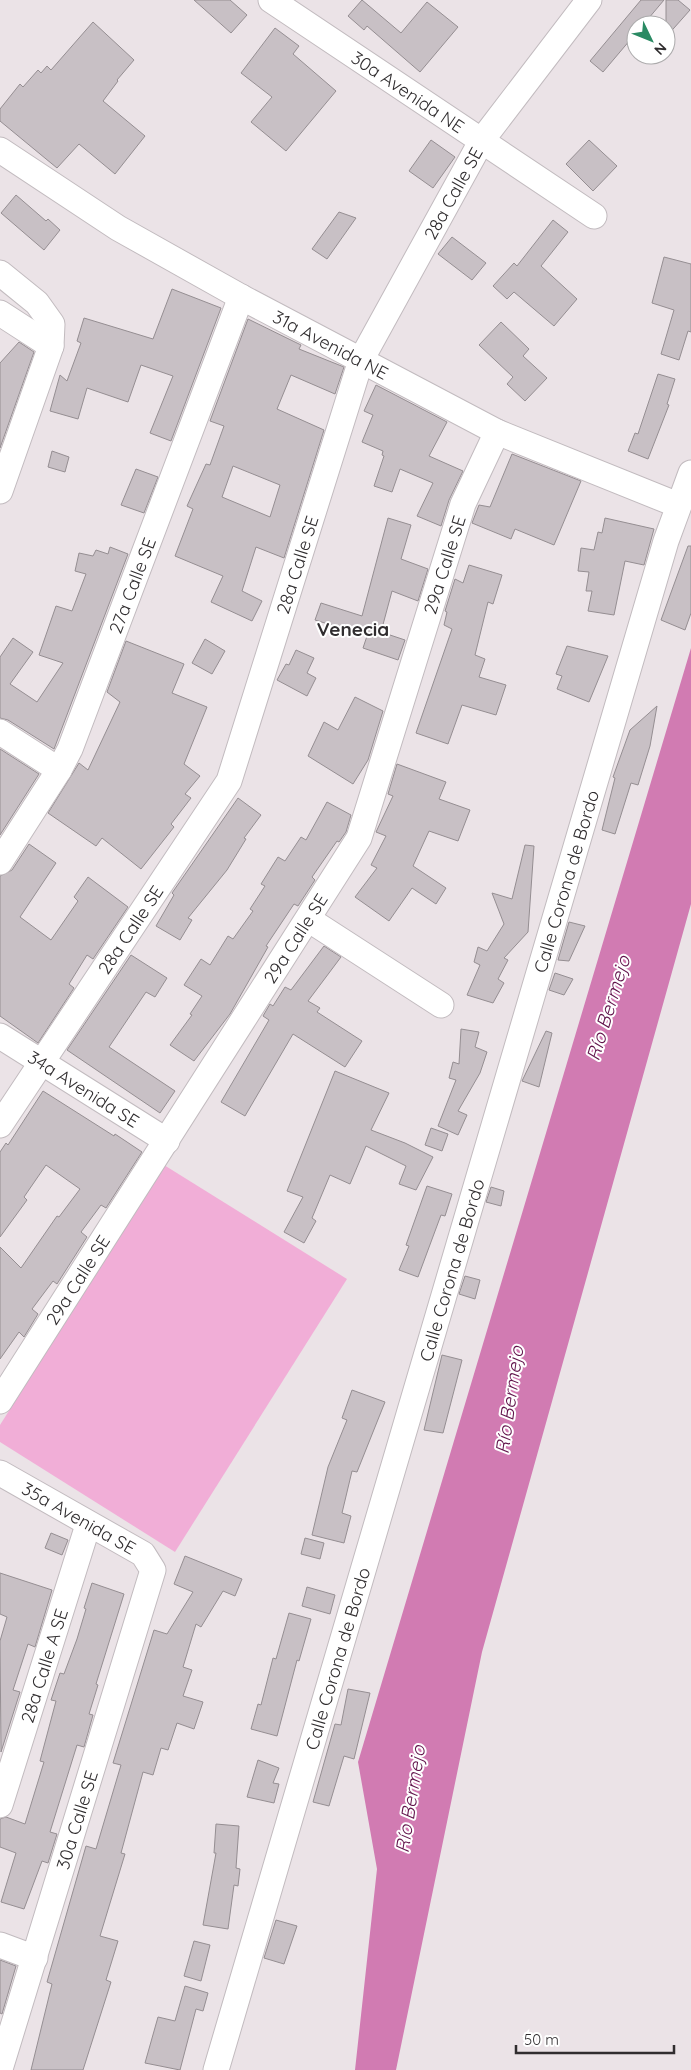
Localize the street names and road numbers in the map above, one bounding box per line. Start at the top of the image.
street label: 30a Avenida NE [347,46,469,138]
street label: 28a Calle SE [418,143,487,243]
street label: 31a Avenida NE [269,305,392,384]
street label: 29a Calle SE [418,512,470,617]
street label: 28a Calle SE [271,513,323,617]
street label: 27a Calle SE [103,534,161,637]
street label: Calle Corona de Bordo [528,787,604,975]
street label: 28a Calle SE [92,881,168,978]
street label: 29a Calle SE [258,889,332,987]
street label: 34a Avenida SE [24,1045,144,1132]
street label: Calle Corona de Bordo [414,1176,489,1364]
street label: 29a Calle SE [40,1230,115,1329]
street label: 35a Avenida SE [18,1476,140,1559]
street label: Calle Corona de Bordo [299,1564,375,1752]
street label: 28a Calle A SE [15,1606,72,1726]
street label: 30a Calle SE [51,1768,103,1872]

